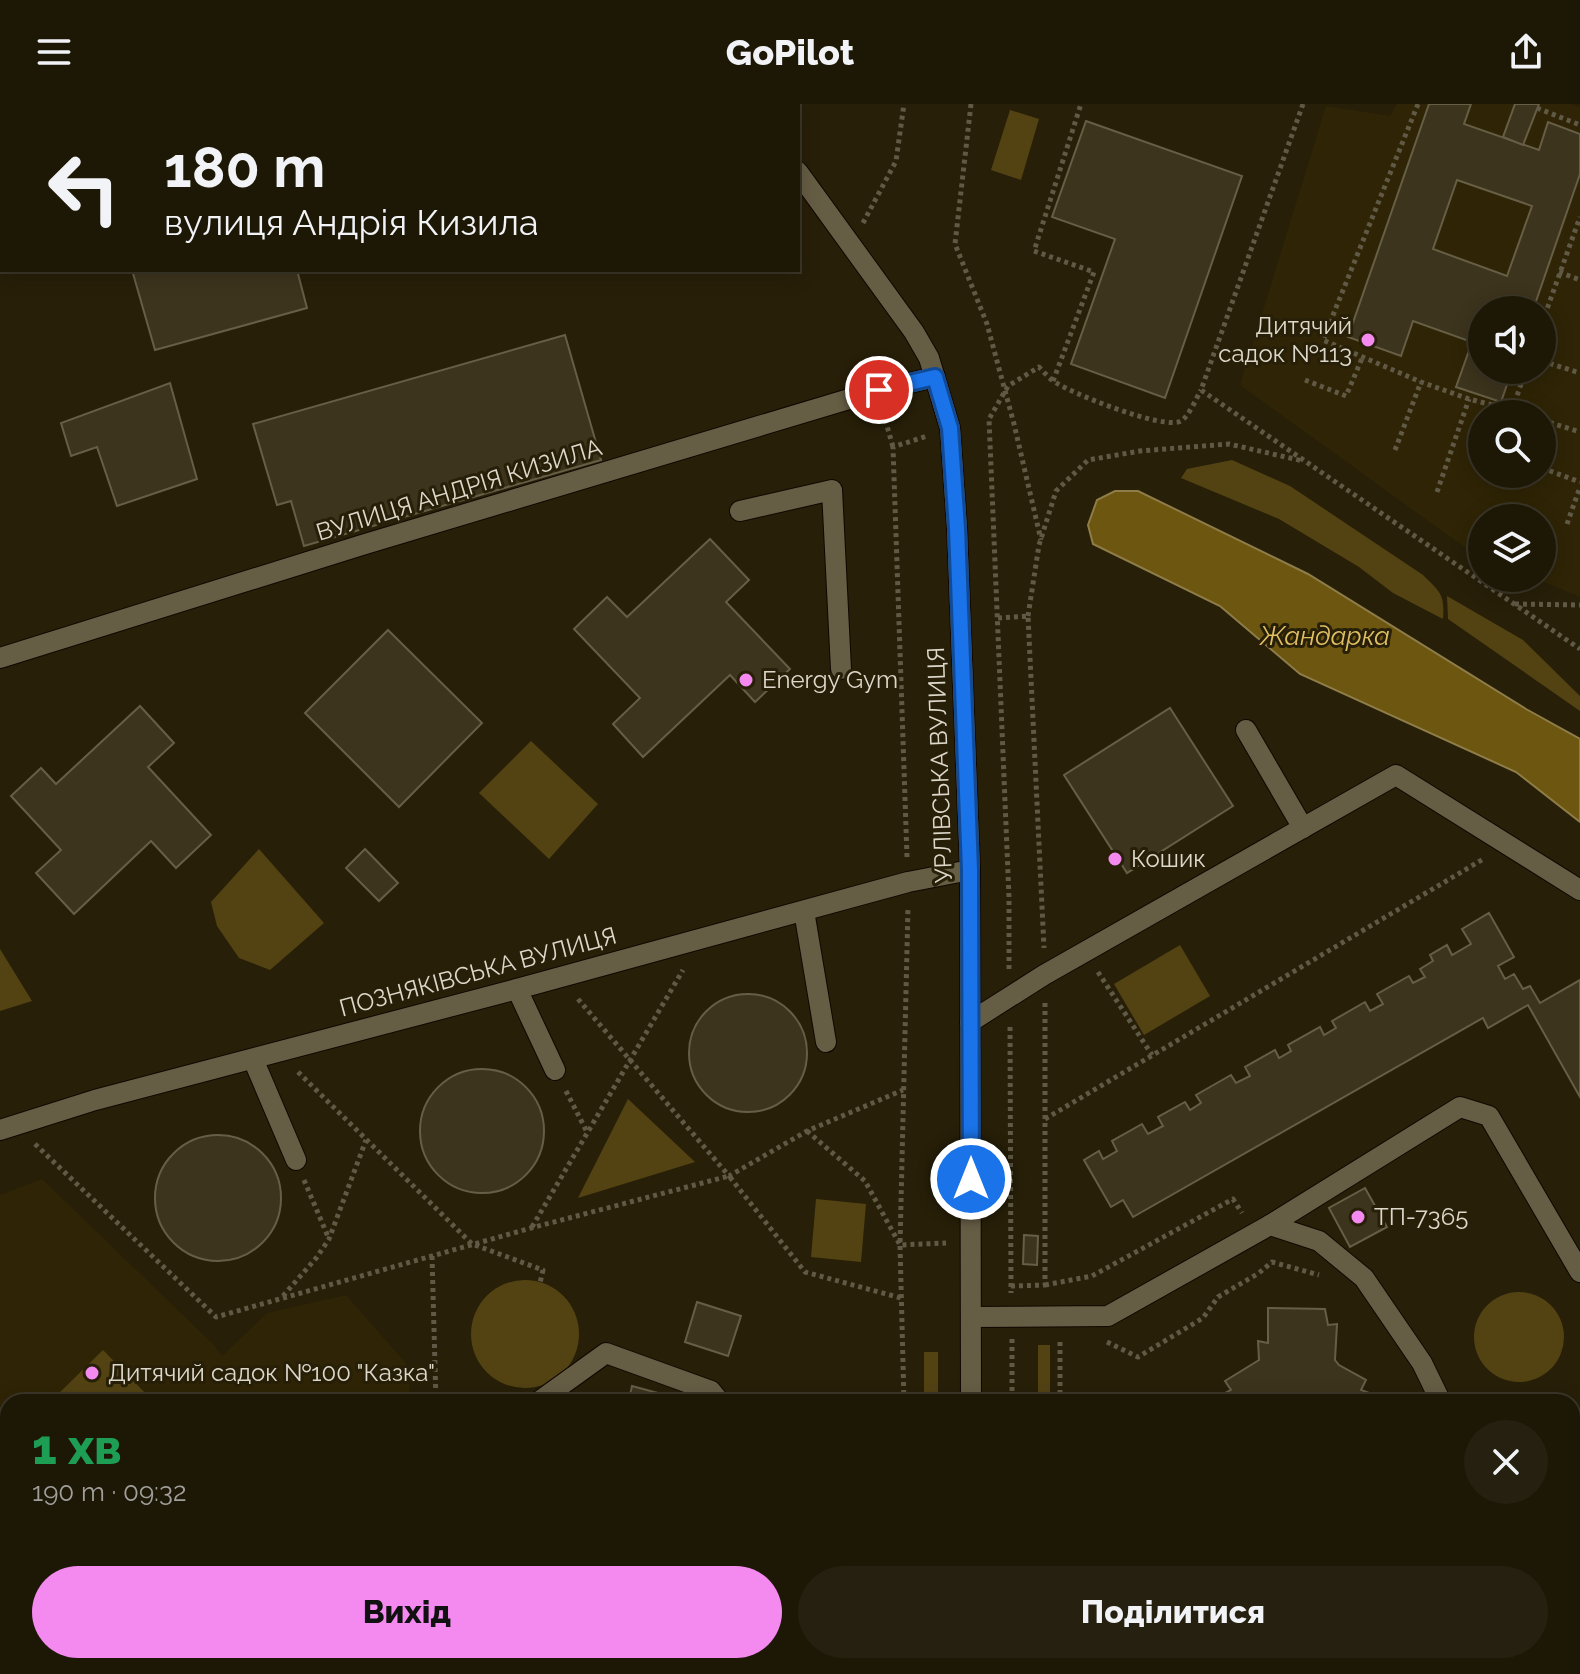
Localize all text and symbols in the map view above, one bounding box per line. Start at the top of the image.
icon: menu [32,30,76,74]
icon: share [1504,30,1548,74]
text: GoPilot [726,31,854,73]
text: 180 m [164,134,325,200]
icon: left [32,136,136,240]
text: вулиця Андрія Кизила [164,201,539,243]
map controls [1468,296,1556,592]
button: sound [1468,296,1556,384]
place label: Дитячий садок №113 [1218,311,1352,368]
marker: Дитячий садок №113 [1359,331,1377,349]
pin [845,356,913,424]
icon: arrive [857,368,901,412]
button: search [1468,400,1556,488]
street label: ВУЛИЦЯ АНДРІЯ КИЗИЛА [312,432,605,547]
button: layers [1468,504,1556,592]
water label: Жандарка [1259,621,1390,651]
street label: УРЛІВСЬКА ВУЛИЦЯ [921,646,958,884]
place label: Energy Gym [762,665,898,694]
marker: Energy Gym [737,671,755,689]
place label: Кошик [1131,844,1206,873]
marker: Кошик [1106,850,1124,868]
street label: ПОЗНЯКІВСЬКА ВУЛИЦЯ [336,921,620,1022]
position arrow [929,1137,1013,1221]
place label: ТП-7365 [1374,1202,1468,1231]
marker: ТП-7365 [1349,1208,1367,1226]
place label: Дитячий садок №100 "Казка" [108,1358,435,1387]
marker: Дитячий садок №100 "Казка" [83,1364,101,1382]
text: 1 хв [32,1419,122,1475]
button: close [1464,1420,1548,1504]
text: 190 m · 09:32 [32,1477,186,1507]
button: Вихід [32,1566,782,1658]
button: Поділитися [798,1566,1548,1658]

